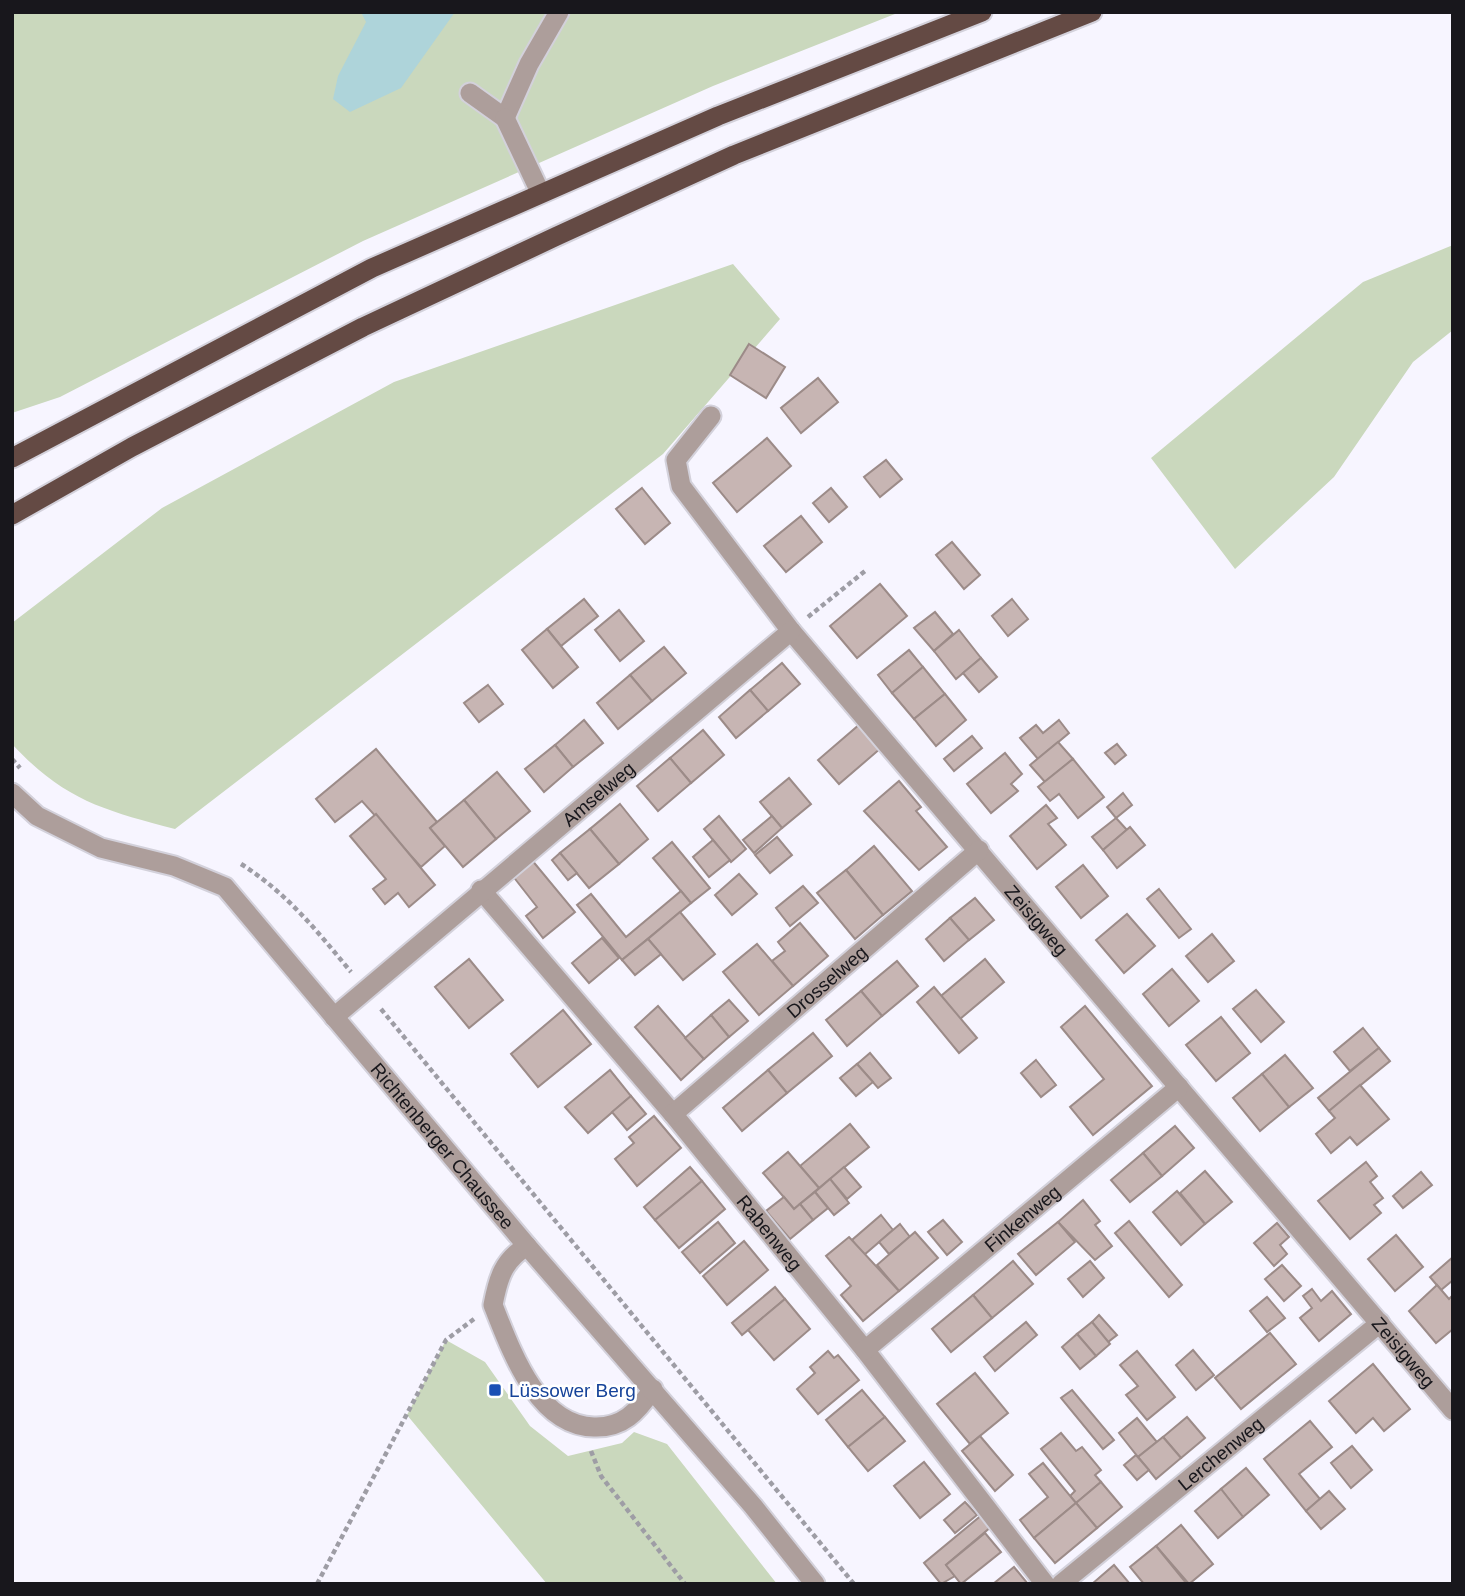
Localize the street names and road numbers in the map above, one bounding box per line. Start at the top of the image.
street label: Amselweg [558,758,639,830]
street label: Zeisigweg [1001,881,1072,960]
street label: Drosselweg [783,941,871,1022]
street label: Richtenberger Chaussee [367,1059,518,1233]
street label: Finkenweg [980,1181,1064,1256]
street label: Rabenweg [732,1191,806,1275]
street label: Zeisigweg [1368,1313,1439,1392]
street label: Lerchenweg [1174,1413,1267,1495]

